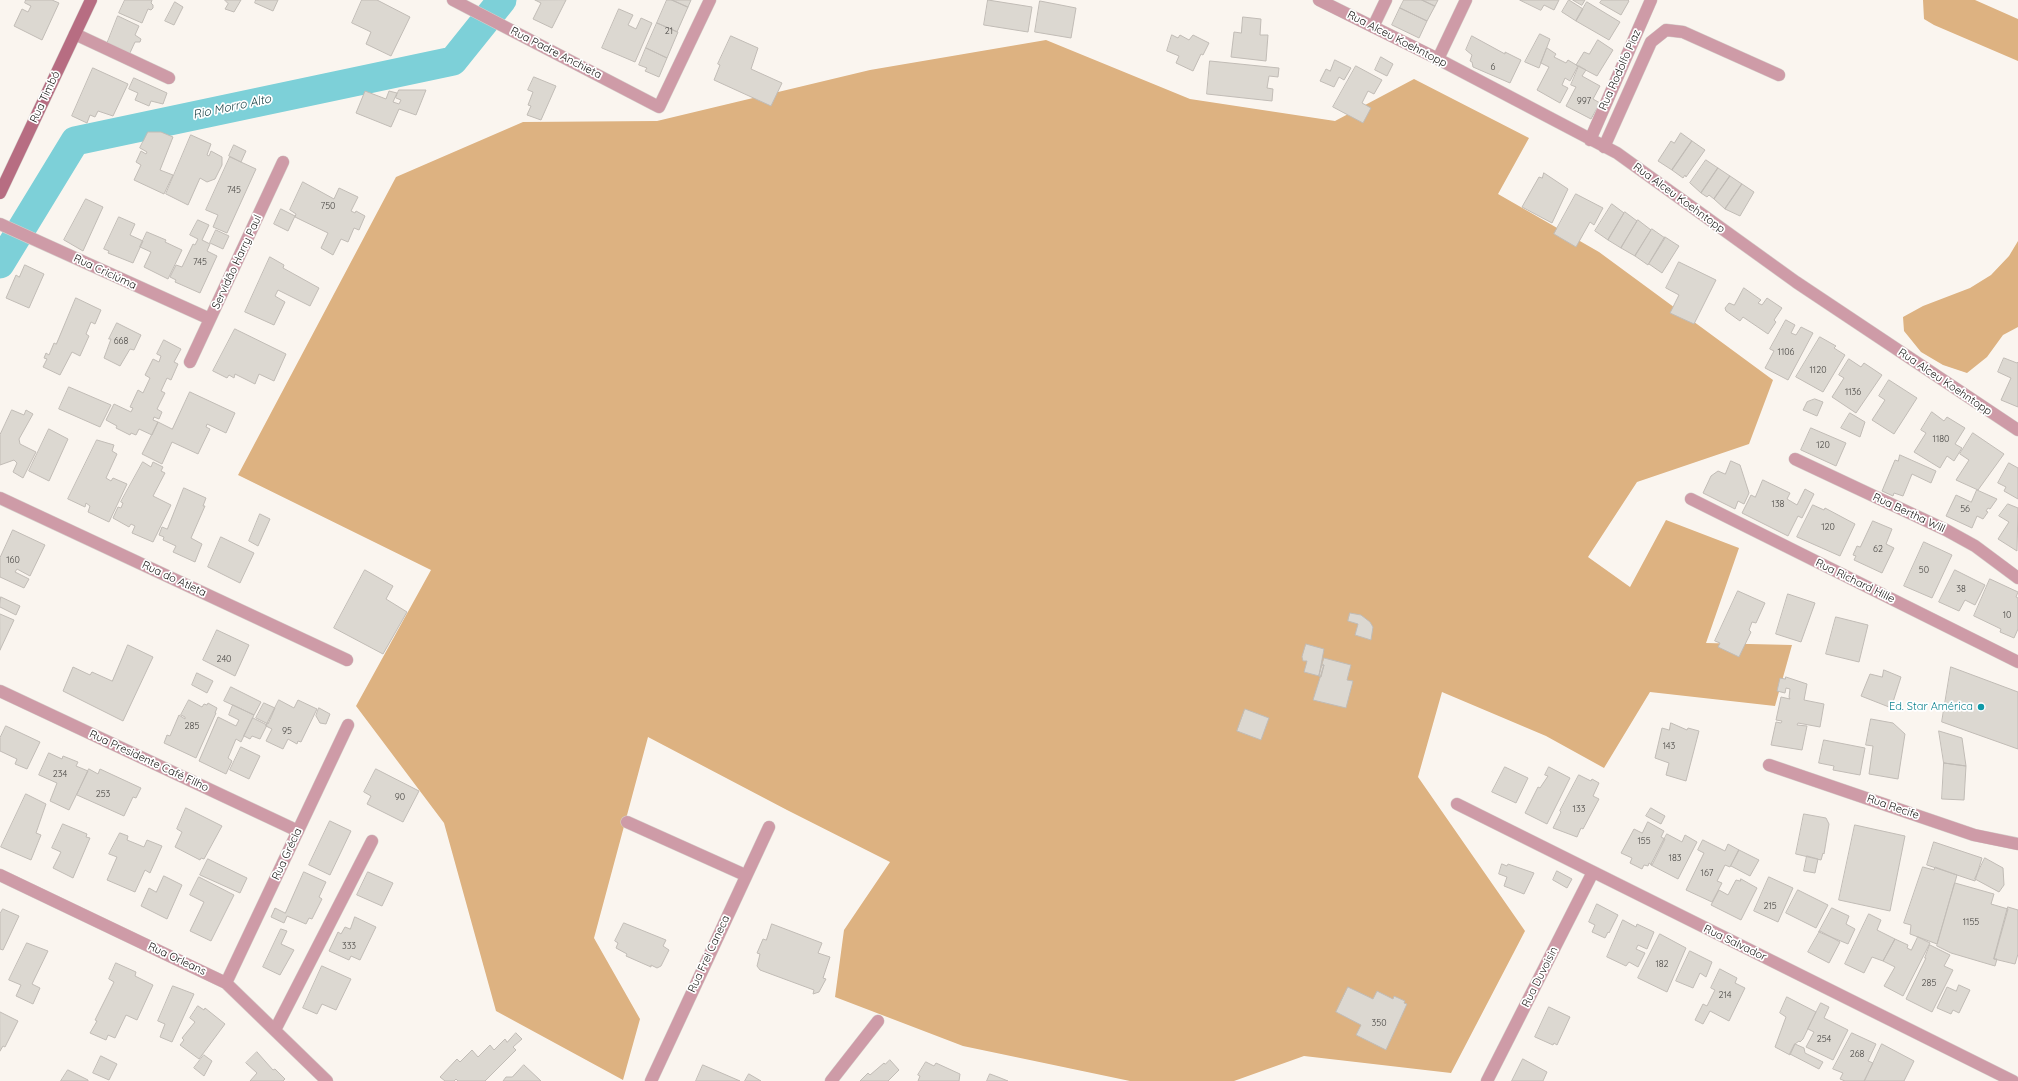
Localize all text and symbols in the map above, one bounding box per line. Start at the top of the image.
street label: Rua Alceu Koehntopp [1345,8,1449,70]
street label: Rua Padre Anchieta [508,24,604,82]
house number: 21 [665,26,673,36]
street label: Rua Rodolfo Piaz [1596,28,1644,112]
house number: 6 [1491,62,1495,72]
street label: Rua Timbó [27,69,63,125]
water label: Rio Morro Alto [192,92,272,122]
house number: 997 [1577,96,1591,106]
street label: Rua Alceu Koehntopp [1631,160,1727,236]
house number: 745 [227,185,241,195]
house number: 750 [321,201,335,211]
street label: Servidão Harry Paul [209,213,265,311]
street label: Rua Criciúma [71,252,139,292]
house number: 745 [193,257,207,267]
house number: 668 [114,336,128,346]
street label: Rua Alceu Koehntopp [1896,346,1994,418]
house number: 1106 [1778,347,1794,357]
house number: 1120 [1809,365,1827,375]
house number: 1136 [1845,387,1861,397]
house number: 1180 [1933,434,1949,444]
house number: 120 [1816,440,1830,450]
street label: Rua Bertha Will [1871,490,1947,536]
house number: 138 [1772,499,1784,509]
house number: 56 [1960,504,1970,514]
house number: 120 [1821,522,1835,532]
house number: 62 [1873,544,1883,554]
house number: 160 [6,555,20,565]
street label: Rua Richard Hille [1813,556,1897,606]
street label: Rua do Atleta [140,558,208,600]
house number: 50 [1919,565,1929,575]
house number: 38 [1956,584,1966,594]
house number: 10 [2003,610,2011,620]
house number: 240 [217,654,231,664]
place label: Ed. Star América [1889,700,1973,714]
marker: Ed. Star América [1976,702,1986,712]
house number: 285 [185,721,199,731]
house number: 95 [282,726,292,736]
street label: Rua Presidente Café Filho [87,728,211,794]
house number: 143 [1663,741,1675,751]
house number: 234 [53,769,67,779]
house number: 253 [96,789,110,799]
house number: 90 [395,792,405,802]
street label: Rua Recife [1865,792,1921,822]
house number: 133 [1573,804,1585,814]
street label: Rua Grécia [269,826,305,882]
house number: 155 [1637,836,1651,846]
house number: 183 [1669,853,1681,863]
house number: 167 [1701,868,1713,878]
house number: 215 [1763,901,1777,911]
street label: Rua Frei Caneca [685,913,733,995]
house number: 1155 [1963,917,1979,927]
street label: Rua Salvador [1701,922,1769,964]
street label: Rua Orleans [146,940,208,978]
house number: 333 [342,941,356,951]
street label: Rua Duvoisin [1519,945,1561,1009]
house number: 182 [1655,959,1669,969]
house number: 285 [1922,978,1936,988]
house number: 214 [1719,990,1731,1000]
house number: 350 [1372,1018,1386,1028]
house number: 254 [1817,1034,1831,1044]
house number: 268 [1850,1049,1864,1059]

